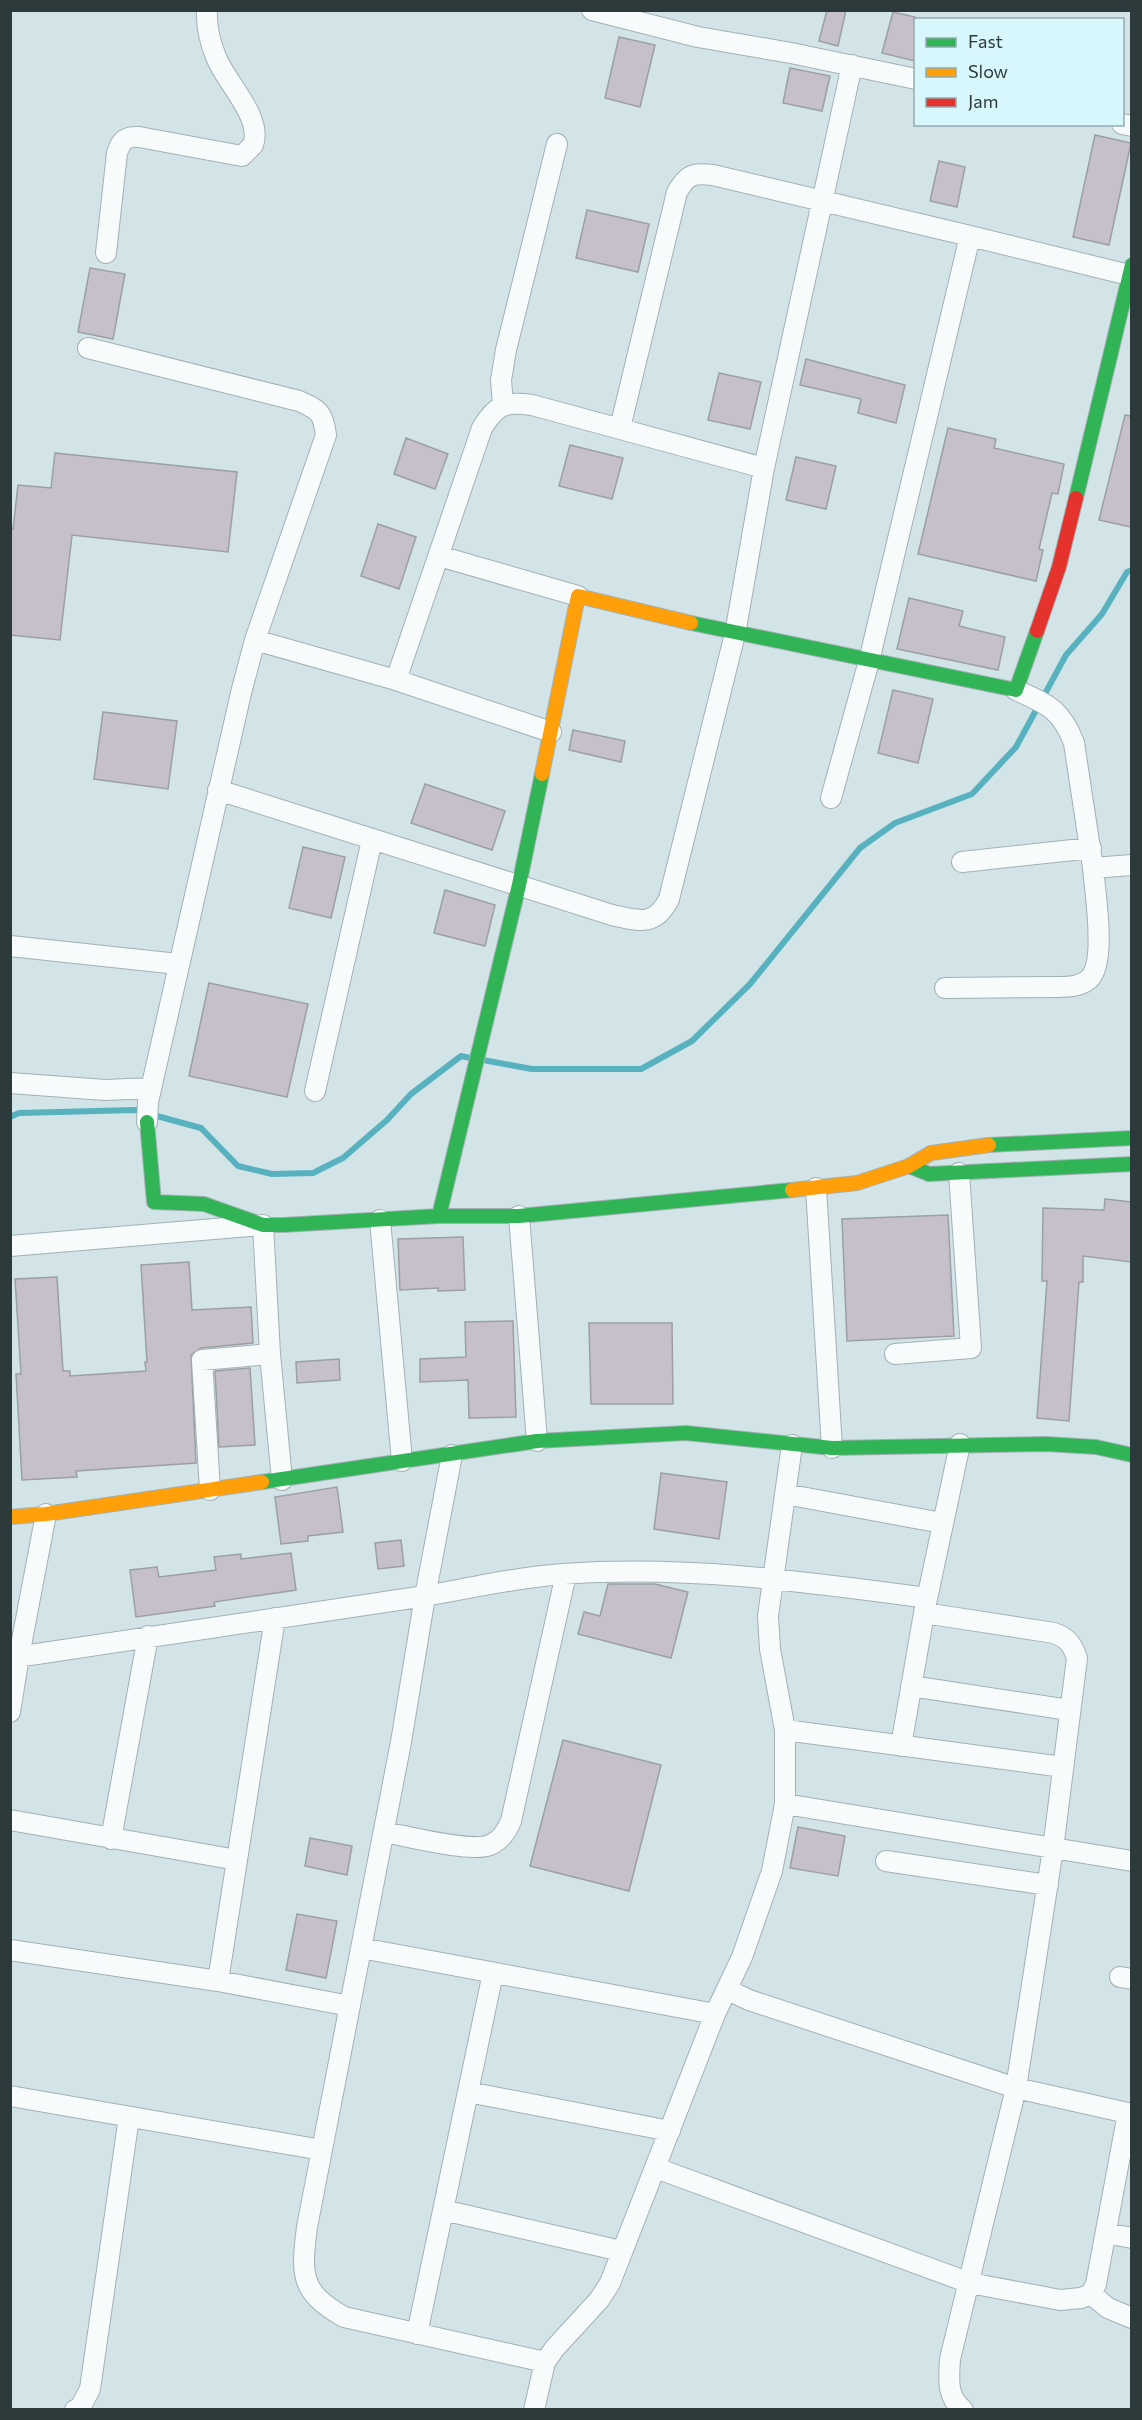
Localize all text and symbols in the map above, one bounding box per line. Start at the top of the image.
legend [914,18,1124,126]
text: Fast [968,30,1003,52]
text: Slow [968,60,1008,82]
text: Jam [968,90,998,112]

